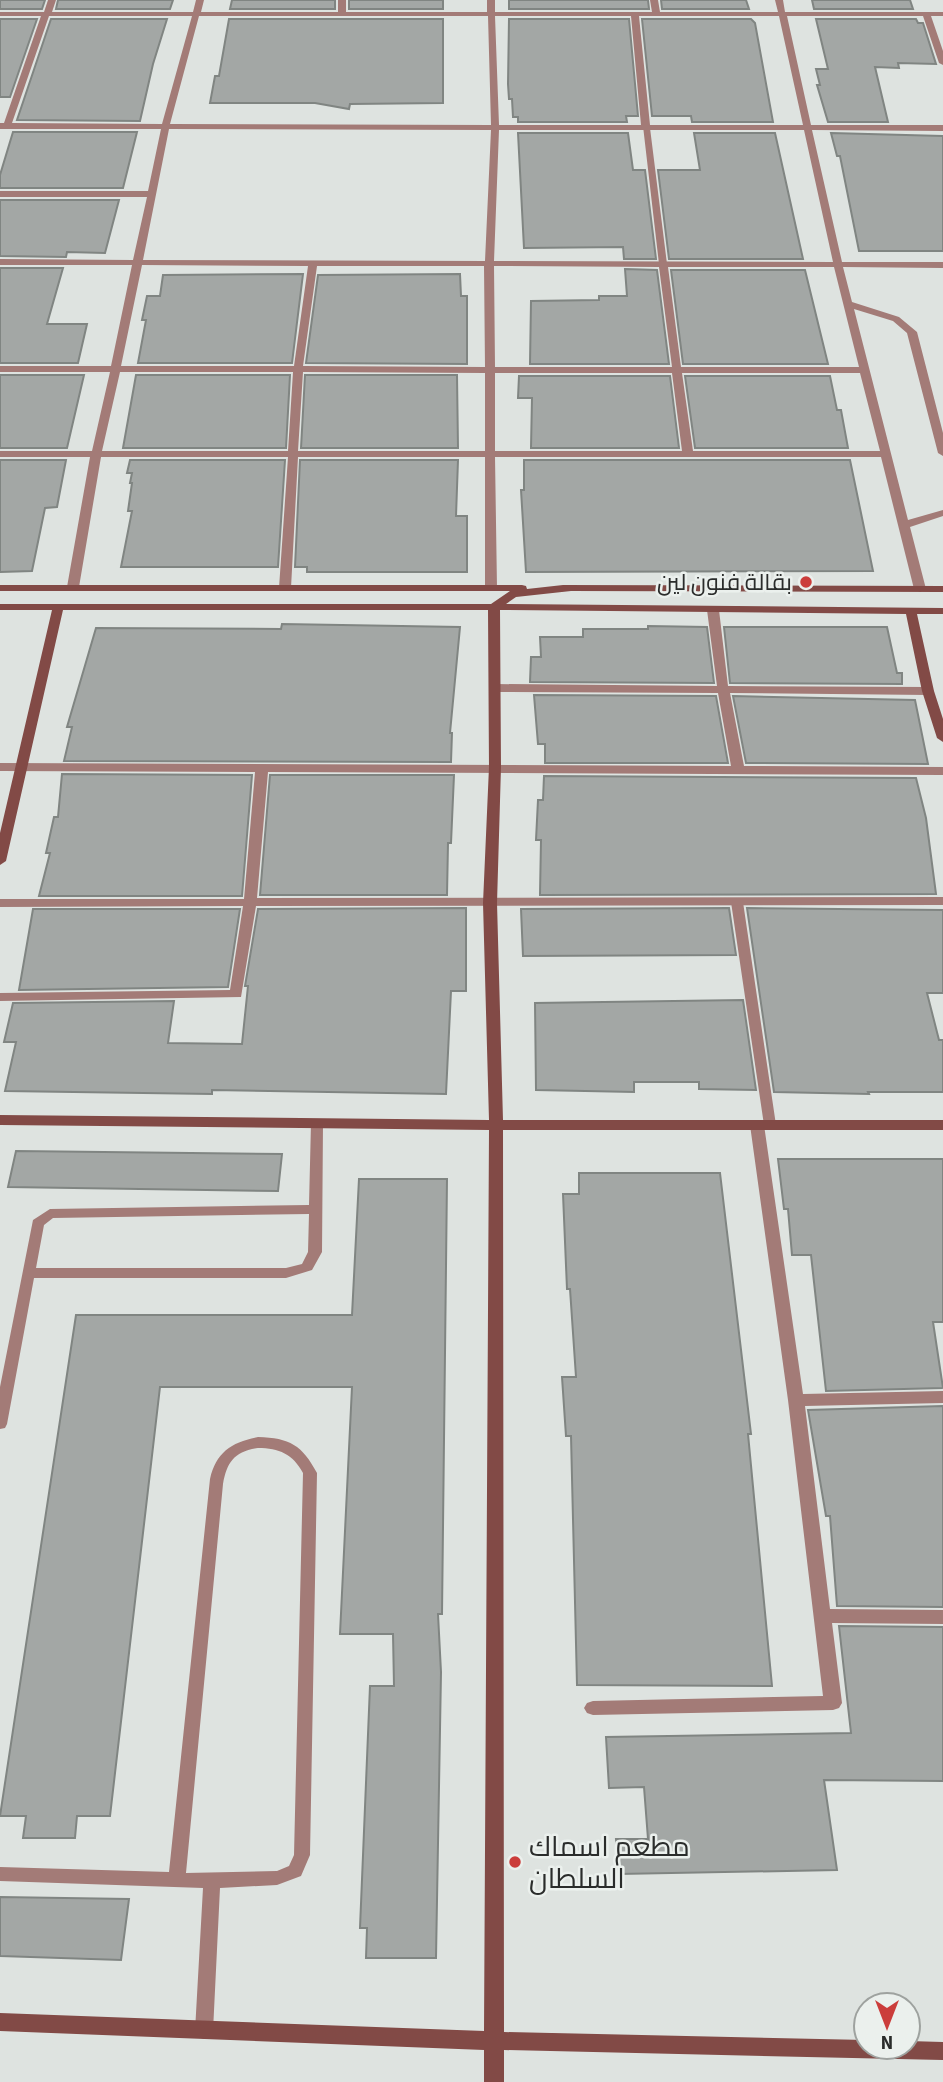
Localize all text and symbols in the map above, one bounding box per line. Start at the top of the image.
place label: بقالة فنون لين [657,566,792,599]
marker: بقالة فنون لين [798,574,814,590]
place label: مطعم اسماك السلطان [529,1827,690,1899]
marker: مطعم اسماك السلطان [507,1854,523,1870]
north arrow [852,1991,922,2061]
text: N [881,2028,893,2055]

